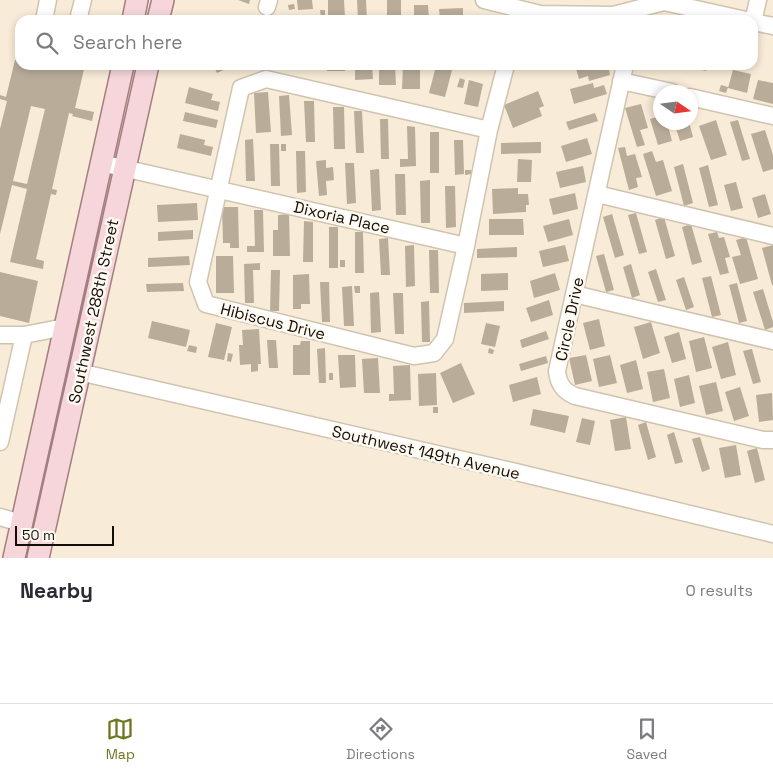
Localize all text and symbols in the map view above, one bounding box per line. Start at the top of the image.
search box [15,15,758,70]
icon: search [33,29,61,57]
text: Search here [73,30,183,55]
north arrow [653,85,698,130]
street label: Dixoria Place [292,196,392,239]
street label: Southwest 288th Street [64,217,123,405]
street label: Circle Drive [550,275,589,363]
street label: Hibiscus Drive [218,298,327,345]
street label: Southwest 149th Avenue [330,421,522,484]
scale bar [15,523,114,546]
text: 50 m [22,526,55,544]
text: Nearby [20,577,93,604]
text: 0 results [685,580,753,601]
tab: Map [106,715,135,763]
tab: Directions [346,715,415,763]
tab: Saved [626,715,667,763]

